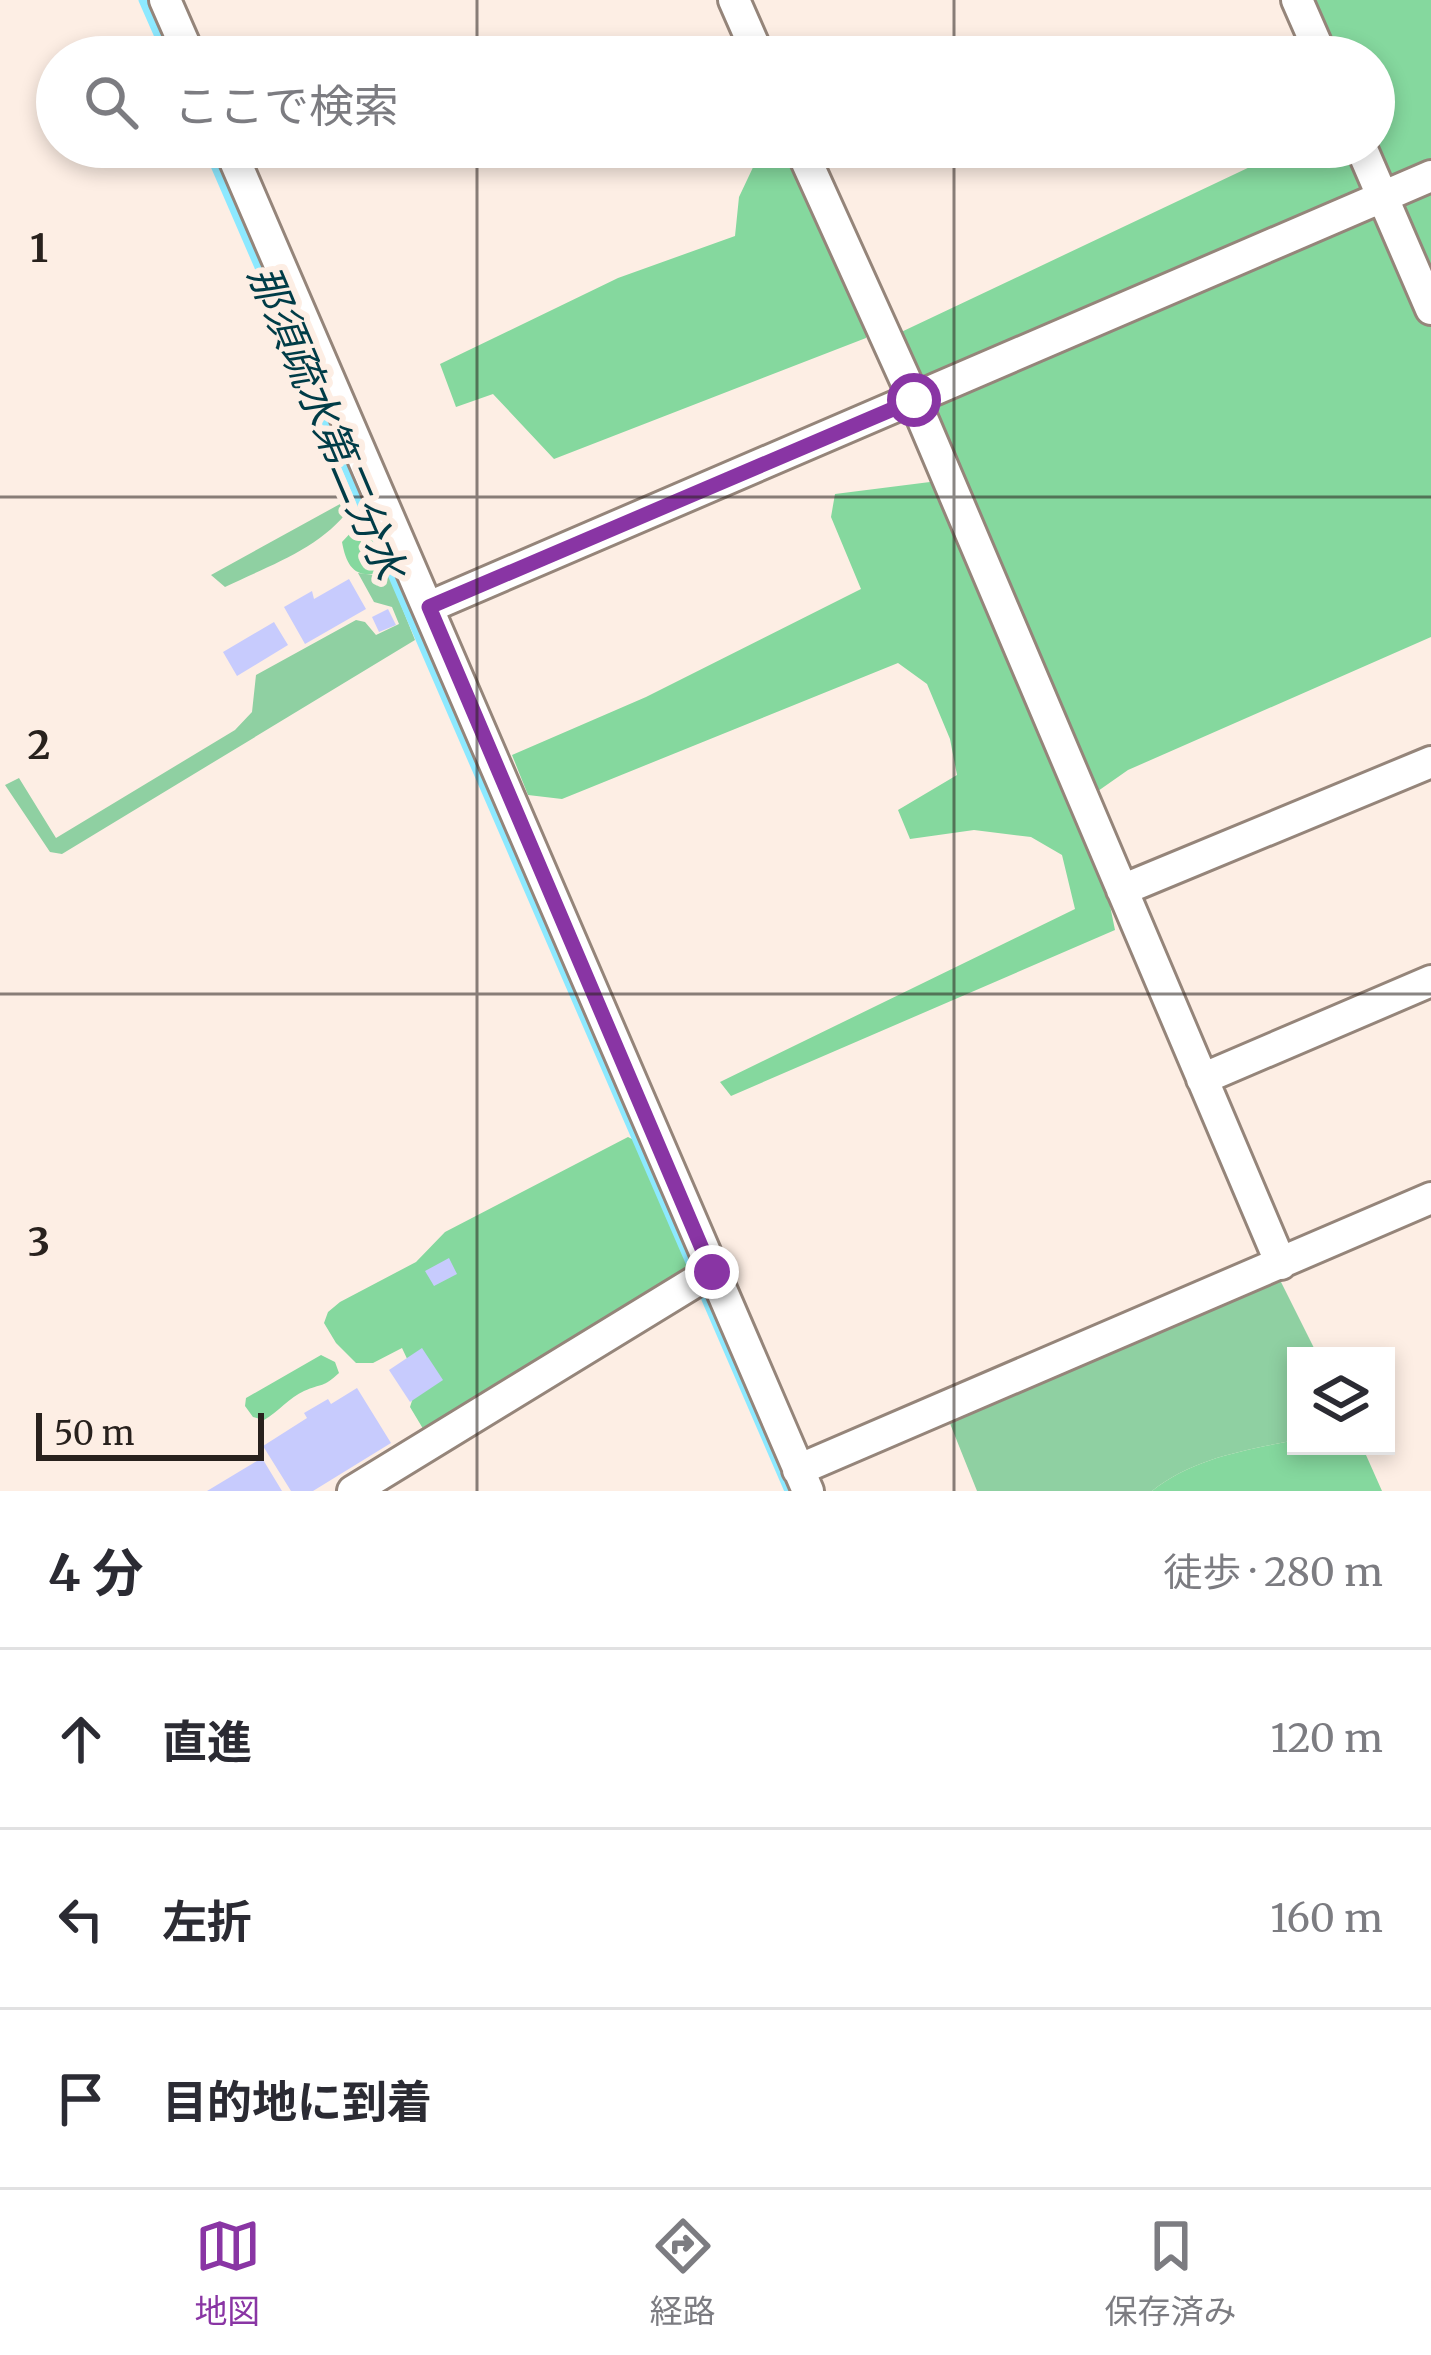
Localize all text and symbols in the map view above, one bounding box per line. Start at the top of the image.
search box [36,36,1395,168]
icon: search [78,69,144,135]
text: ここで検索 [174,78,399,134]
text: 1 [30,224,48,273]
water label: 那須疏水第二分水 [237,257,418,590]
route start [887,373,941,427]
text: 2 [28,721,50,770]
text: 3 [28,1218,50,1267]
route end [685,1245,739,1299]
map controls [1287,1347,1395,1455]
button: layers [1287,1347,1395,1455]
scale bar [36,1407,264,1460]
text: 50 m [54,1413,135,1454]
text: 4 分 [48,1541,144,1605]
text: 徒歩 · 280 m [1163,1548,1383,1597]
icon: ahead [48,1706,114,1772]
text: 直進 [162,1714,252,1770]
text: 120 m [1270,1714,1383,1763]
icon: left [48,1886,114,1952]
text: 左折 [162,1894,252,1950]
text: 160 m [1270,1894,1383,1943]
icon: arrive [48,2066,114,2132]
text: 目的地に到着 [162,2074,432,2130]
tab: 地図 [195,2213,261,2333]
tab: 経路 [650,2213,716,2333]
tab: 保存済み [1105,2213,1237,2333]

